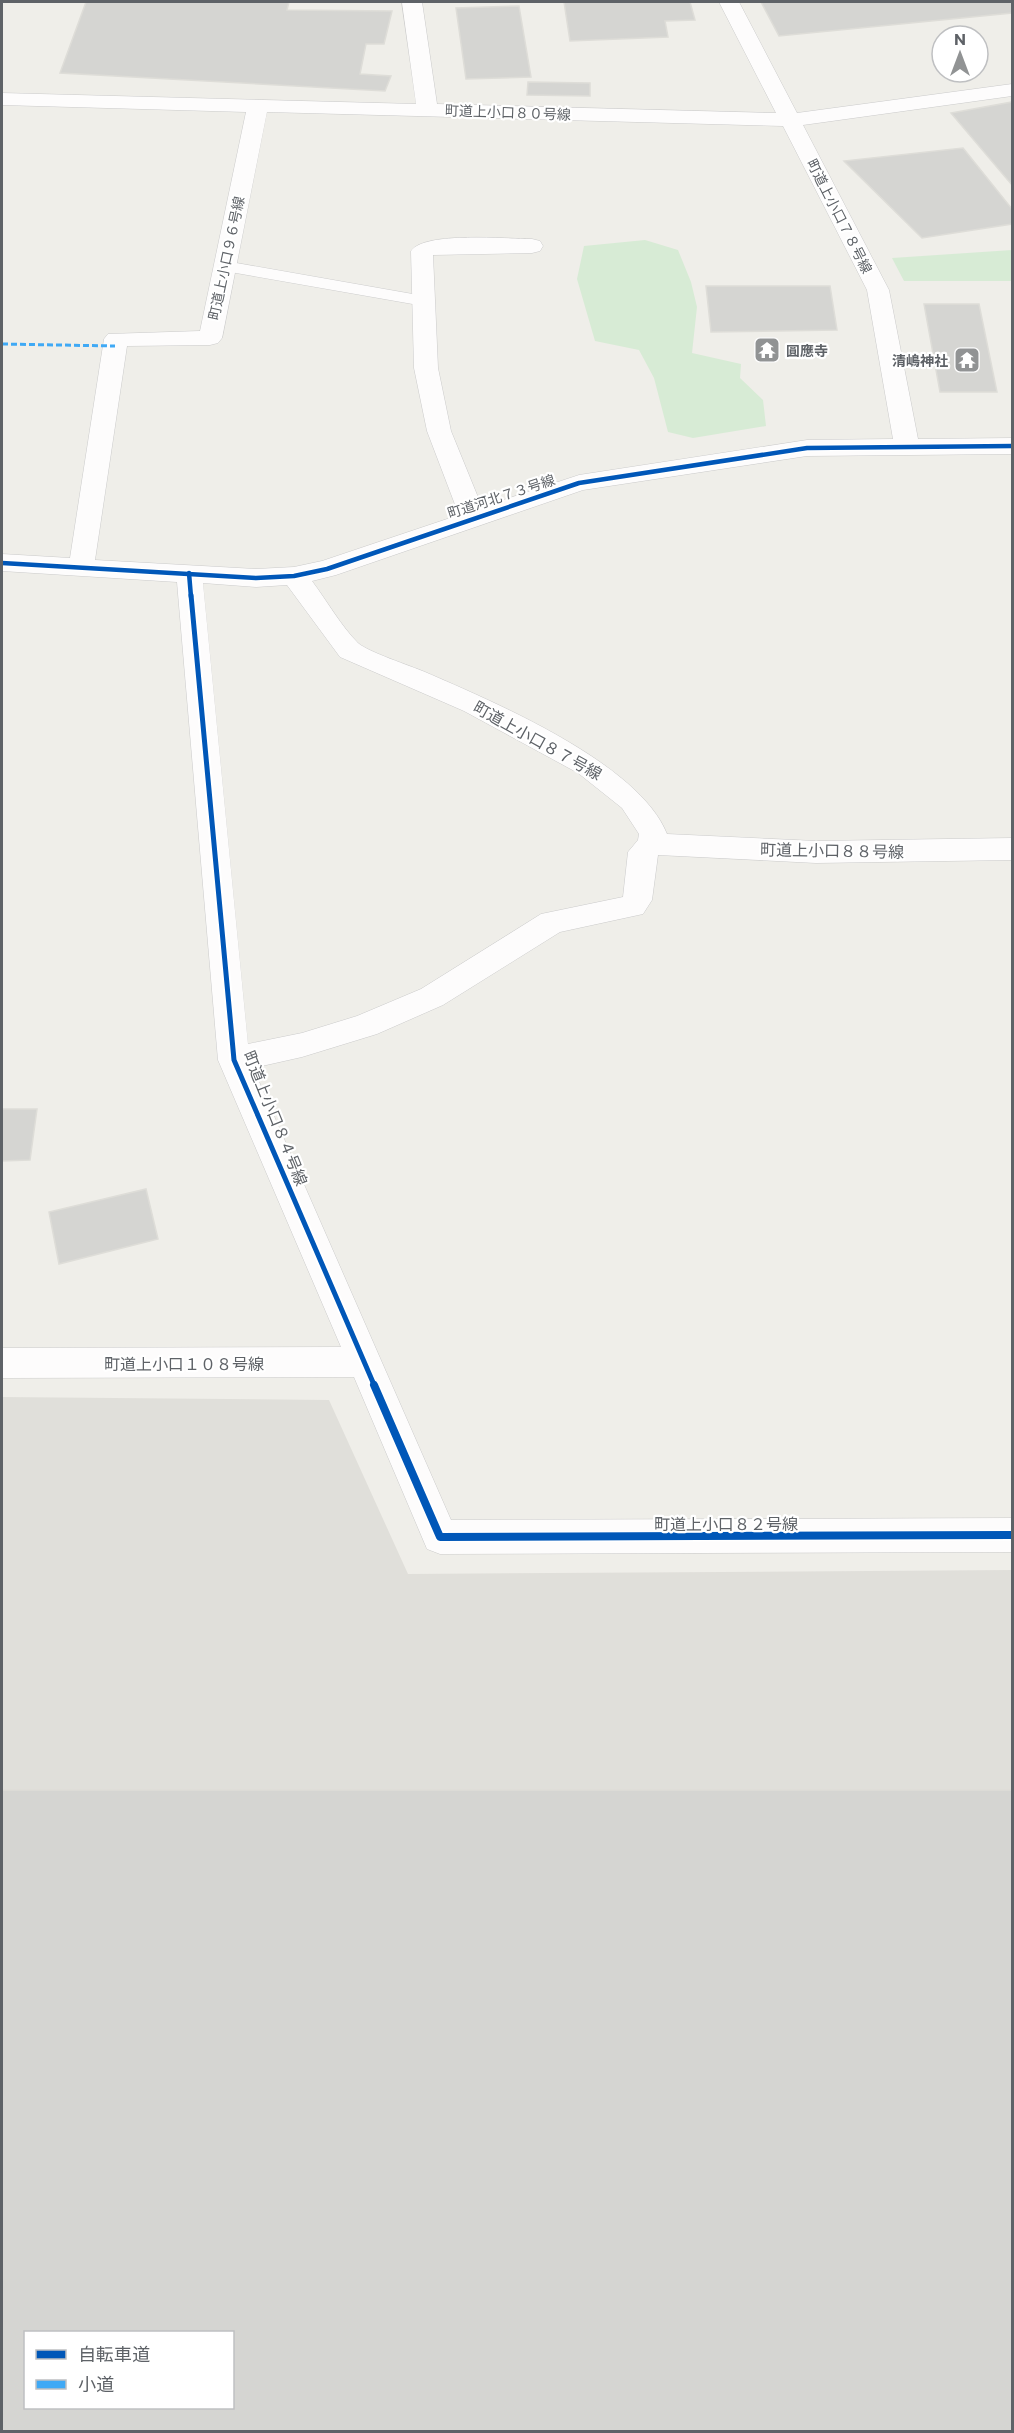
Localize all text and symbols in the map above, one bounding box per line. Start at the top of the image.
north arrow [930,24,990,84]
text: N [954,29,966,48]
street label: 町道上小口８０号線 [445,101,571,123]
street label: 町道上小口７８号線 [804,156,876,276]
street label: 町道上小口９６号線 [205,195,247,321]
temple icon: 圓應寺 [752,335,782,365]
place label: 圓應寺 [786,342,828,359]
temple icon: 清嶋神社 [952,345,982,375]
place label: 清嶋神社 [892,352,948,369]
street label: 町道河北７３号線 [445,471,557,521]
street label: 町道上小口８７号線 [470,697,606,783]
street label: 町道上小口８８号線 [760,839,904,861]
street label: 町道上小口８４号線 [240,1048,312,1188]
street label: 町道上小口１０８号線 [104,1354,264,1373]
street label: 町道上小口８２号線 [654,1514,798,1533]
legend [24,2331,234,2409]
text: 自転車道 [78,2343,150,2365]
text: 小道 [78,2373,114,2395]

